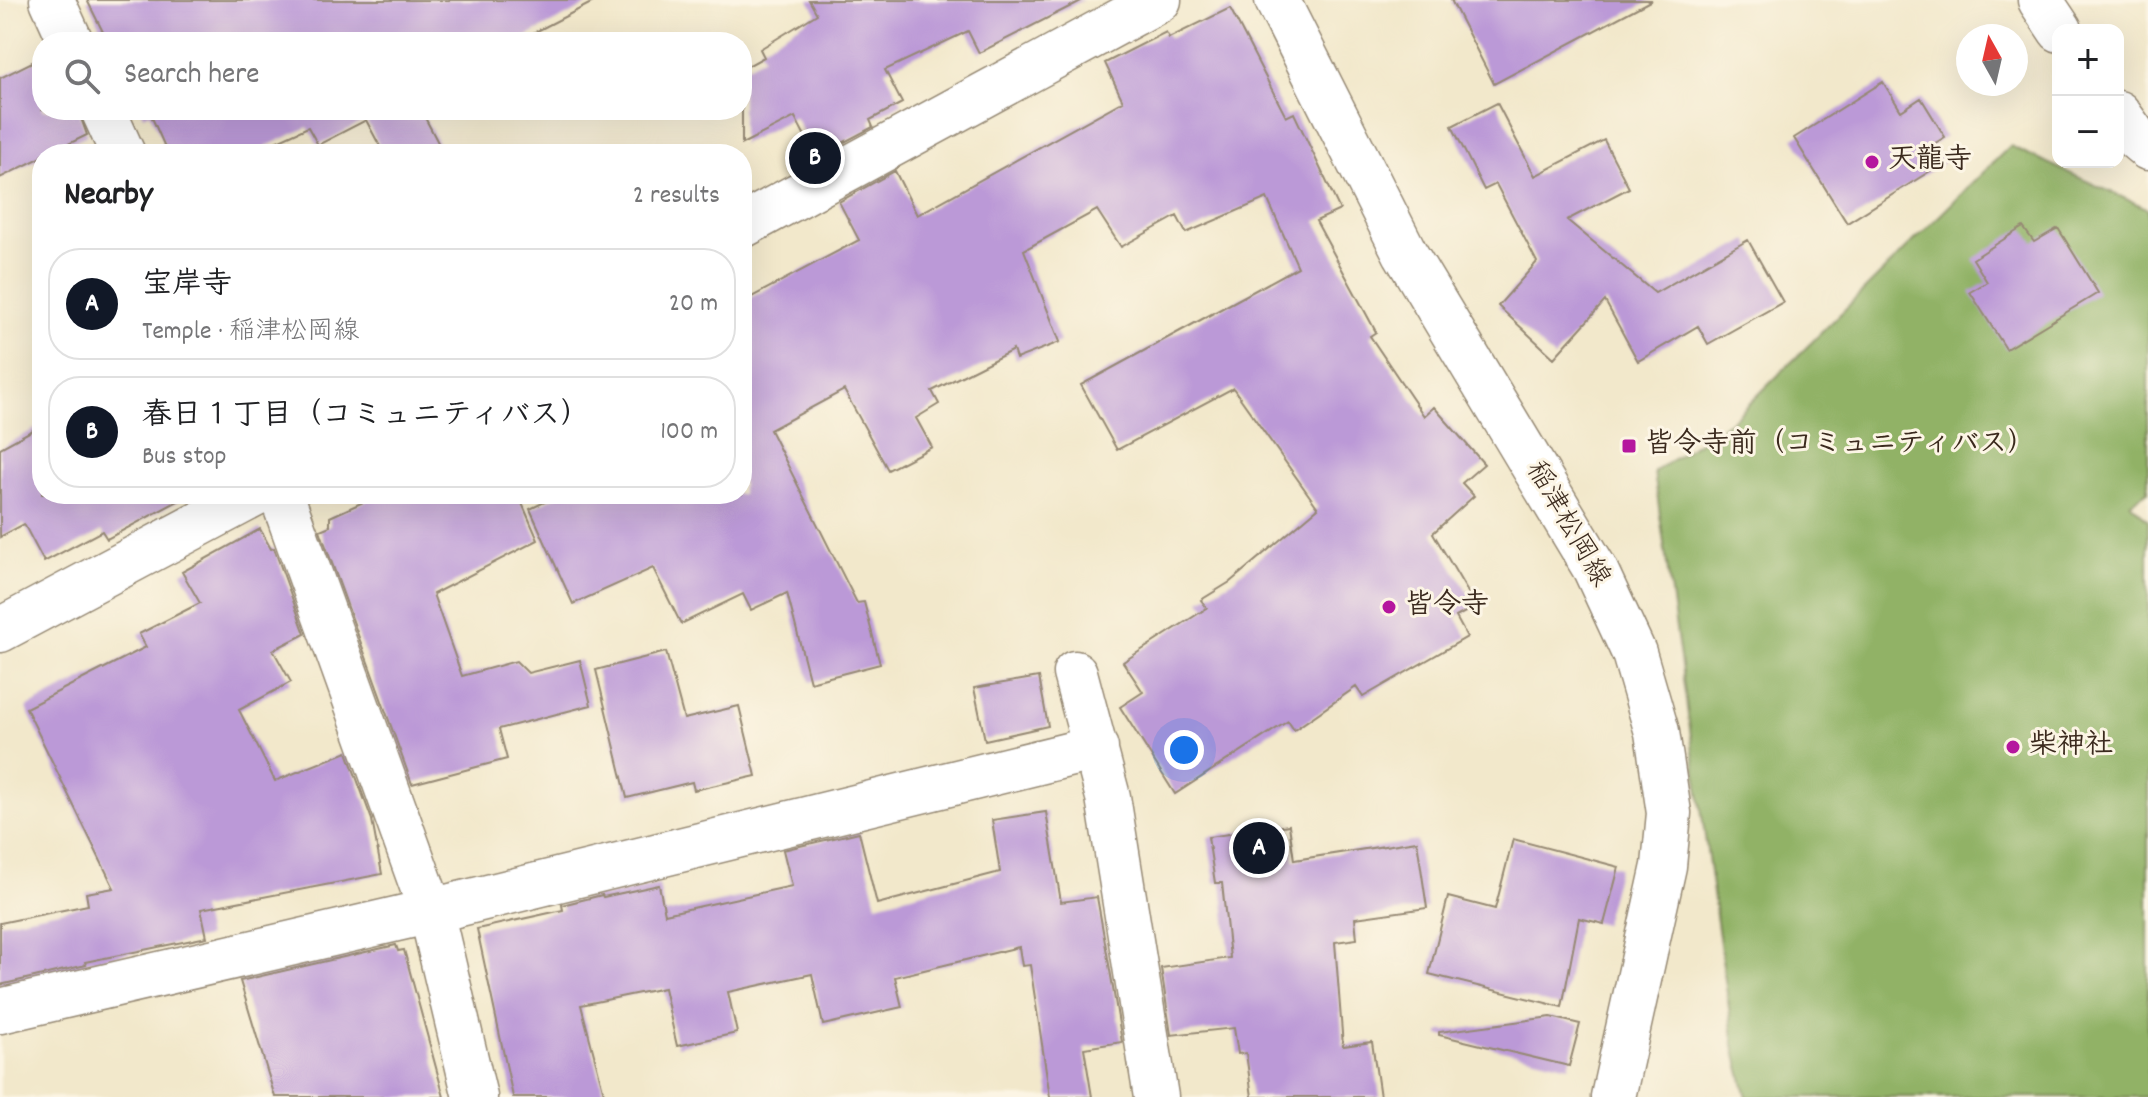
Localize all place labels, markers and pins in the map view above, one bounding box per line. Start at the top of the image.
pin: B [789,128,841,188]
place label: 天龍寺 [1888,142,1972,182]
marker: 天龍寺 [1863,153,1881,171]
place label: 皆令寺前（コミュニティバス） [1645,426,2035,466]
marker: 皆令寺前（コミュニティバス） [1620,437,1638,455]
place label: 皆令寺 [1405,587,1489,627]
marker: 皆令寺 [1380,598,1398,616]
place label: 柴神社 [2029,727,2113,767]
marker: 柴神社 [2004,738,2022,756]
pin: A [1233,818,1285,878]

